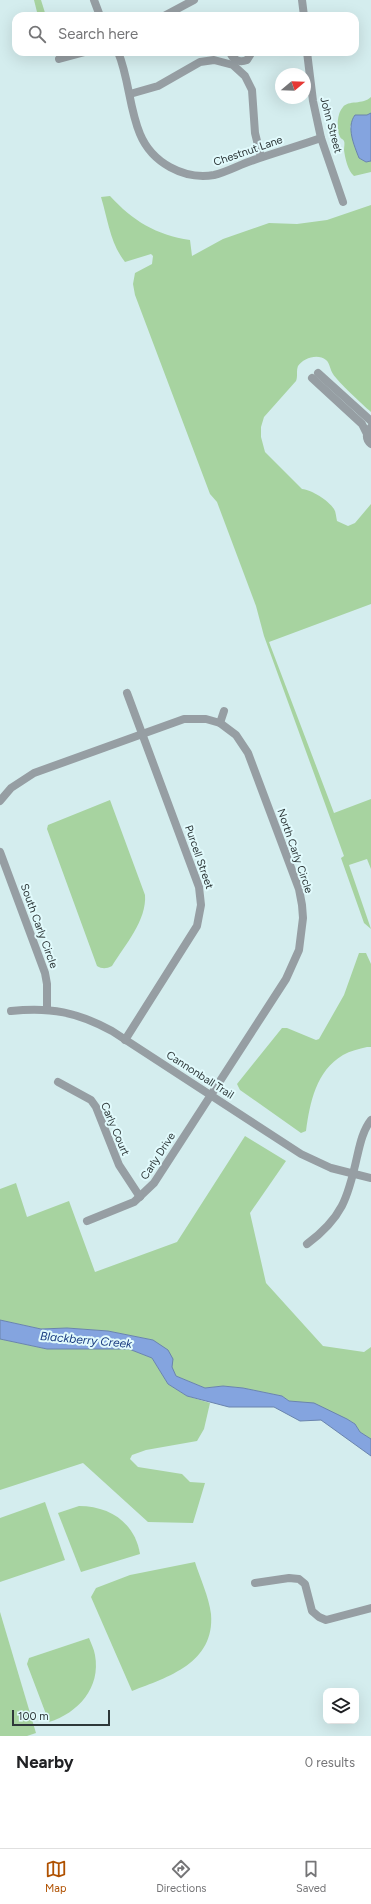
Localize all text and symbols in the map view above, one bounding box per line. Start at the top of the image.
search box [12,12,359,56]
icon: search [26,23,48,45]
text: Search here [58,25,138,43]
north arrow [275,68,311,104]
street label: John Street [317,95,345,155]
street label: Chestnut Lane [212,133,284,169]
street label: North Carly Circle [274,807,316,895]
street label: Purcell Street [182,823,216,891]
street label: South Carly Circle [18,882,60,970]
street label: Cannonball Trail [164,1048,236,1102]
street label: Carly Court [98,1100,132,1158]
street label: Carly Drive [138,1130,178,1182]
water label: Blackberry Creek [40,1329,134,1351]
map controls [323,1688,359,1724]
button: layers [323,1688,359,1724]
scale bar [12,1708,110,1727]
text: 100 m [18,1710,49,1723]
text: Nearby [16,1752,74,1772]
text: 0 results [305,1755,355,1770]
tab: Map [45,1858,67,1895]
tab: Directions [156,1858,206,1895]
tab: Saved [296,1858,326,1895]

